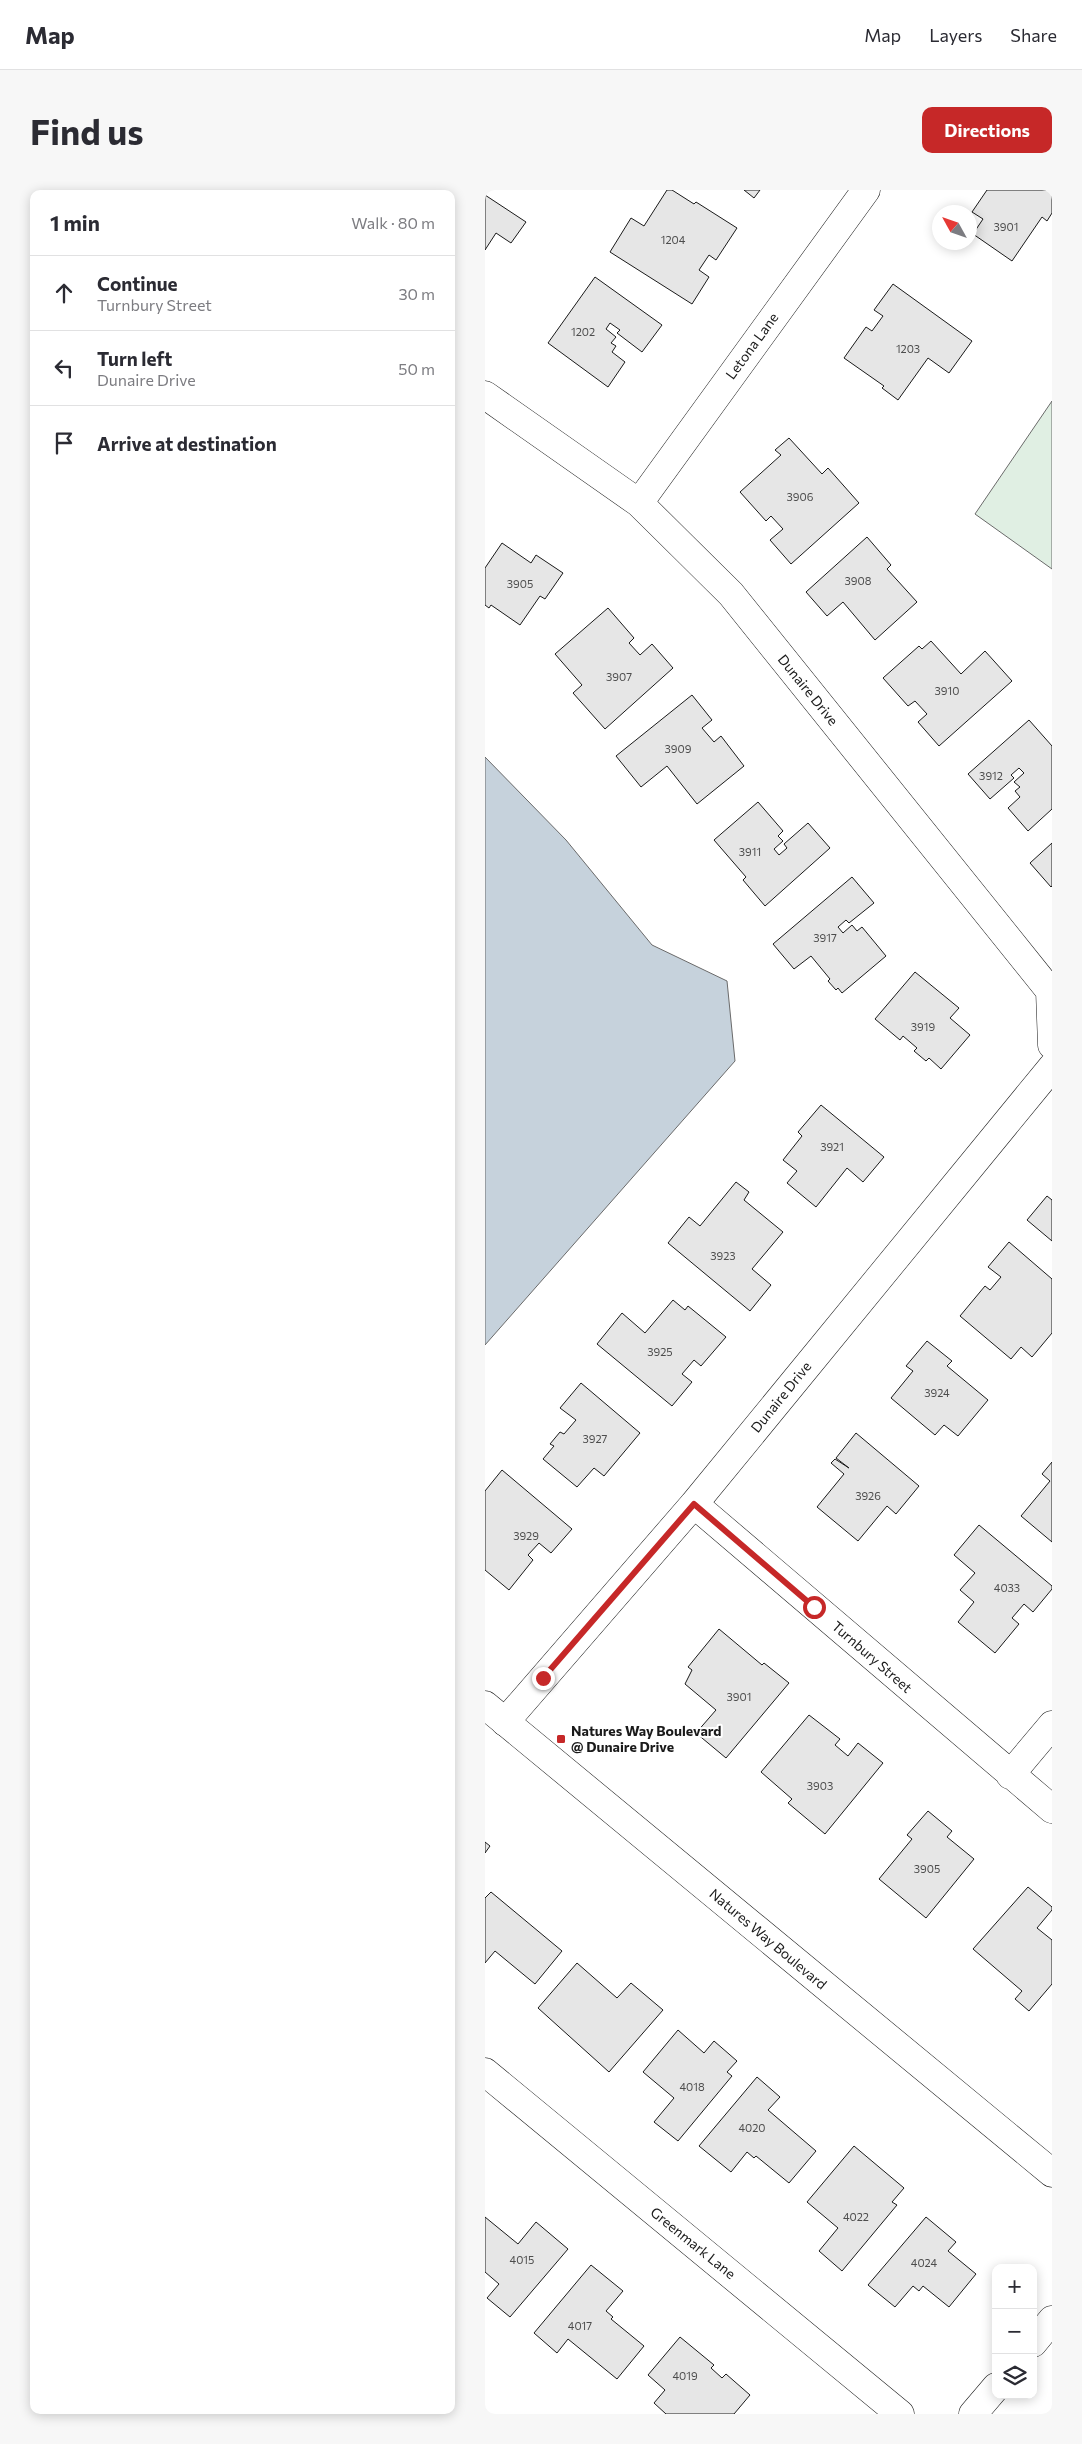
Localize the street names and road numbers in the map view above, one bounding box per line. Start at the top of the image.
street label: Letona Lane [722,309,781,382]
street label: Dunaire Drive [775,651,842,729]
street label: Dunaire Drive [747,1358,814,1436]
street label: Turnbury Street [829,1617,916,1696]
street label: Natures Way Boulevard [706,1885,830,1993]
street label: Greenmark Lane [647,2203,739,2282]

